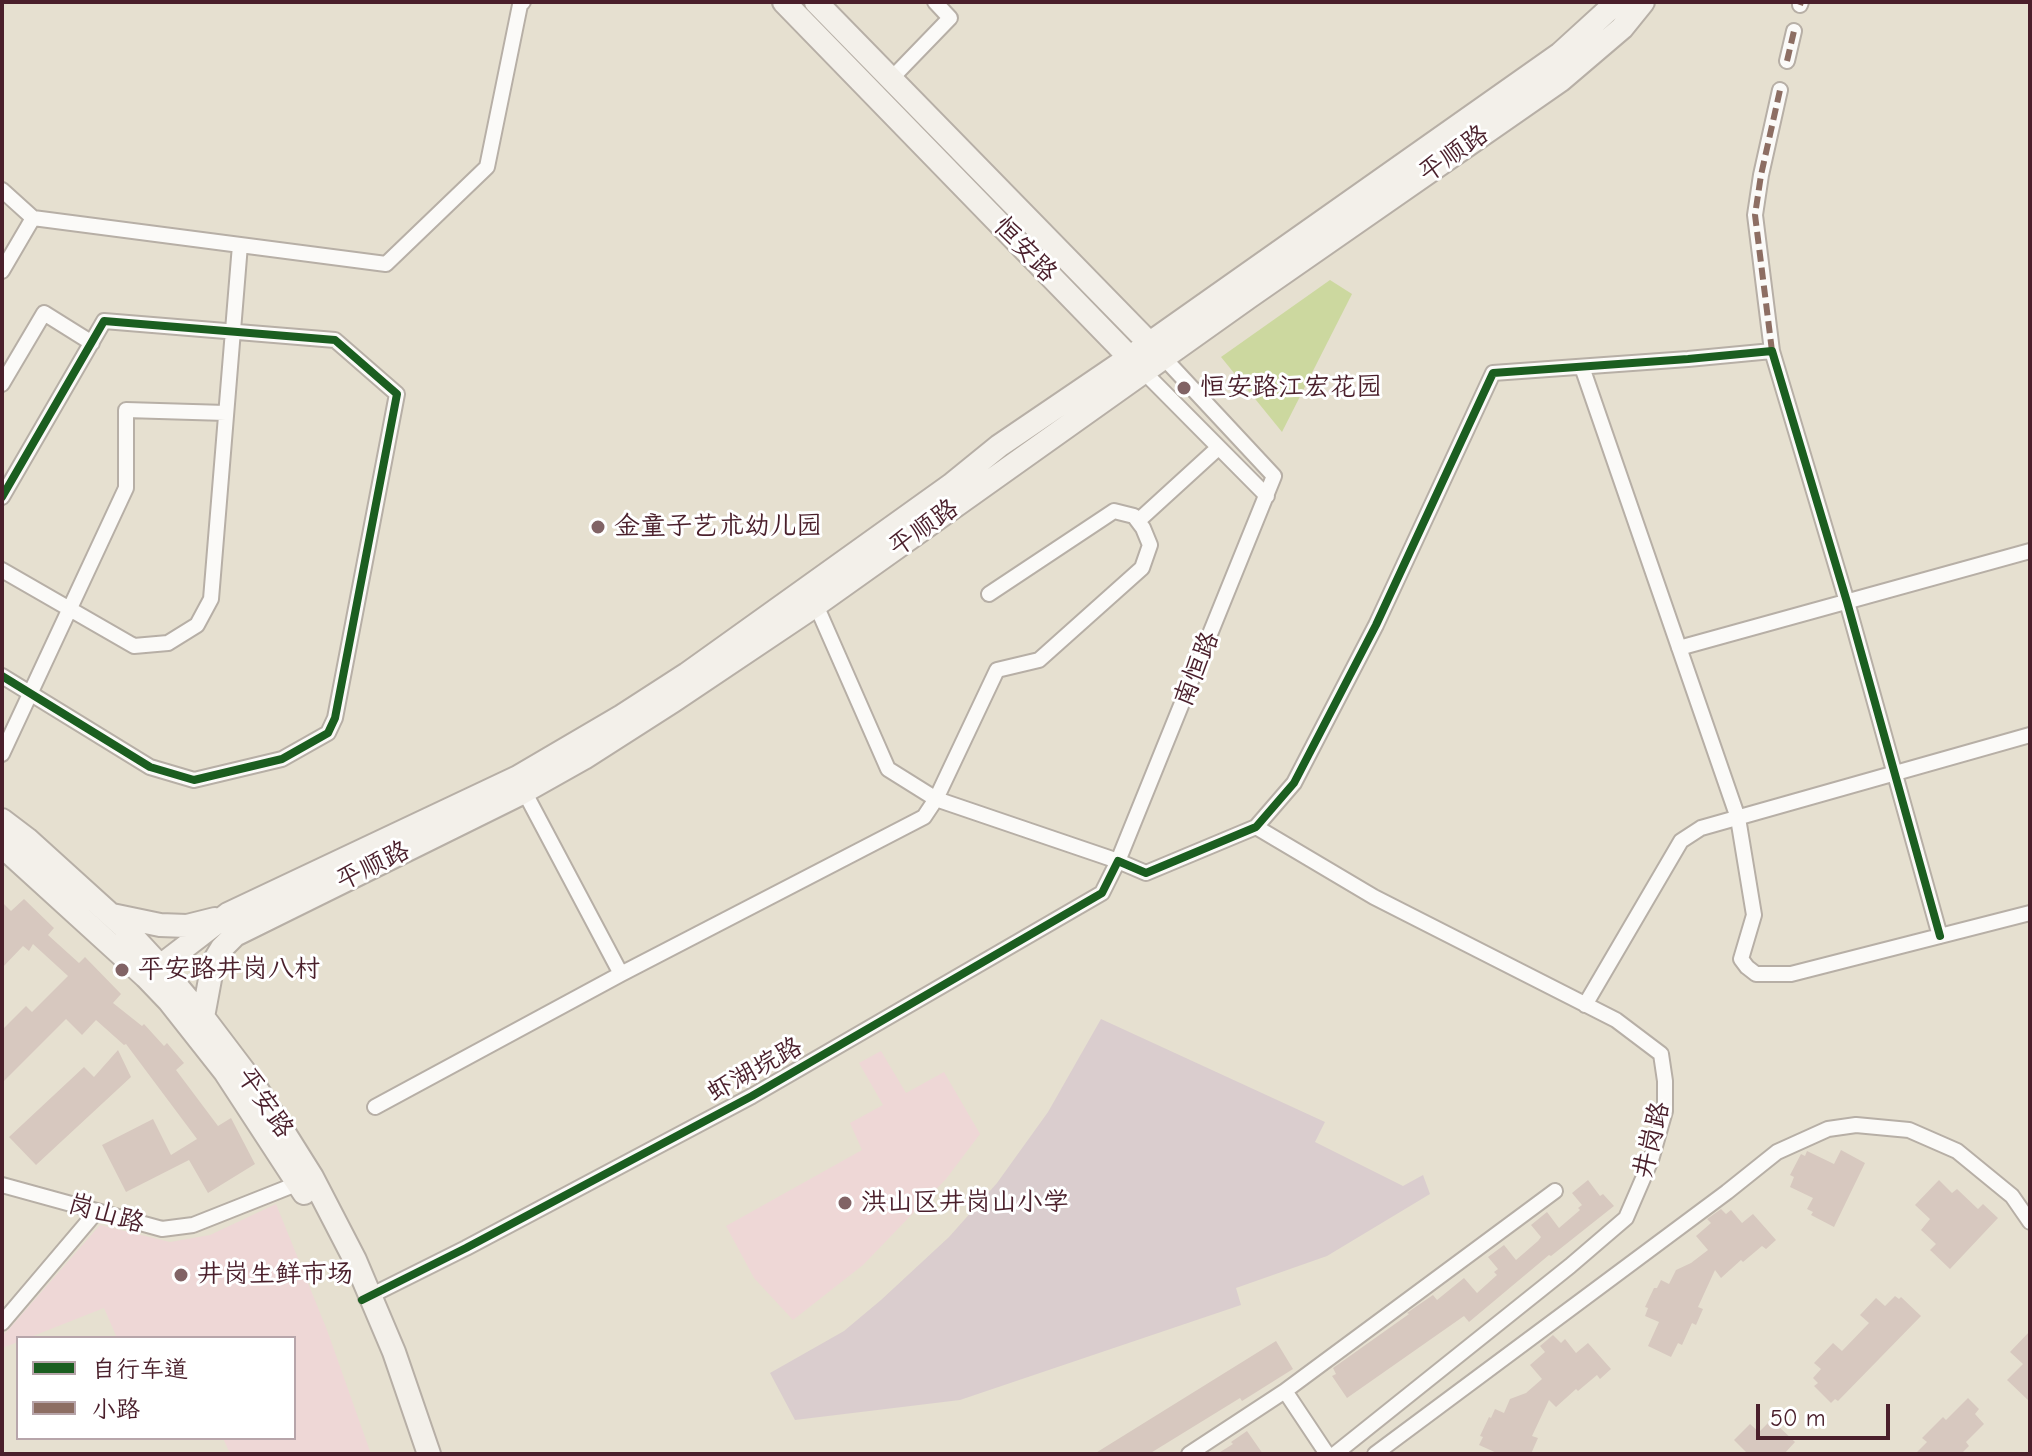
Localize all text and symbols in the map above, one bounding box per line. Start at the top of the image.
street label: 平顺路 [1413,119,1495,189]
street label: 恒安路 [987,211,1063,289]
place label: 恒安路江宏花园 [1200,372,1382,404]
marker: 恒安路江宏花园 [1175,379,1193,397]
street label: 平顺路 [883,493,965,563]
place label: 金童子艺术幼儿园 [614,511,822,543]
marker: 金童子艺术幼儿园 [589,518,607,536]
street label: 南恒路 [1168,627,1226,711]
street label: 平顺路 [331,835,415,897]
place label: 平安路井岗八村 [138,954,320,986]
marker: 平安路井岗八村 [113,961,131,979]
street label: 虾湖垸路 [702,1031,808,1109]
street label: 平安路 [230,1062,300,1144]
street label: 井岗路 [1627,1098,1677,1182]
place label: 洪山区井岗山小学 [861,1187,1069,1219]
street label: 岗山路 [64,1188,148,1240]
marker: 洪山区井岗山小学 [836,1194,854,1212]
place label: 井岗生鲜市场 [197,1259,353,1291]
marker: 井岗生鲜市场 [172,1266,190,1284]
legend [16,1336,296,1440]
text: 自行车道 [92,1355,188,1383]
scale bar [1760,1388,1894,1438]
text: 小路 [92,1395,140,1423]
text: 50 m [1770,1404,1826,1432]

